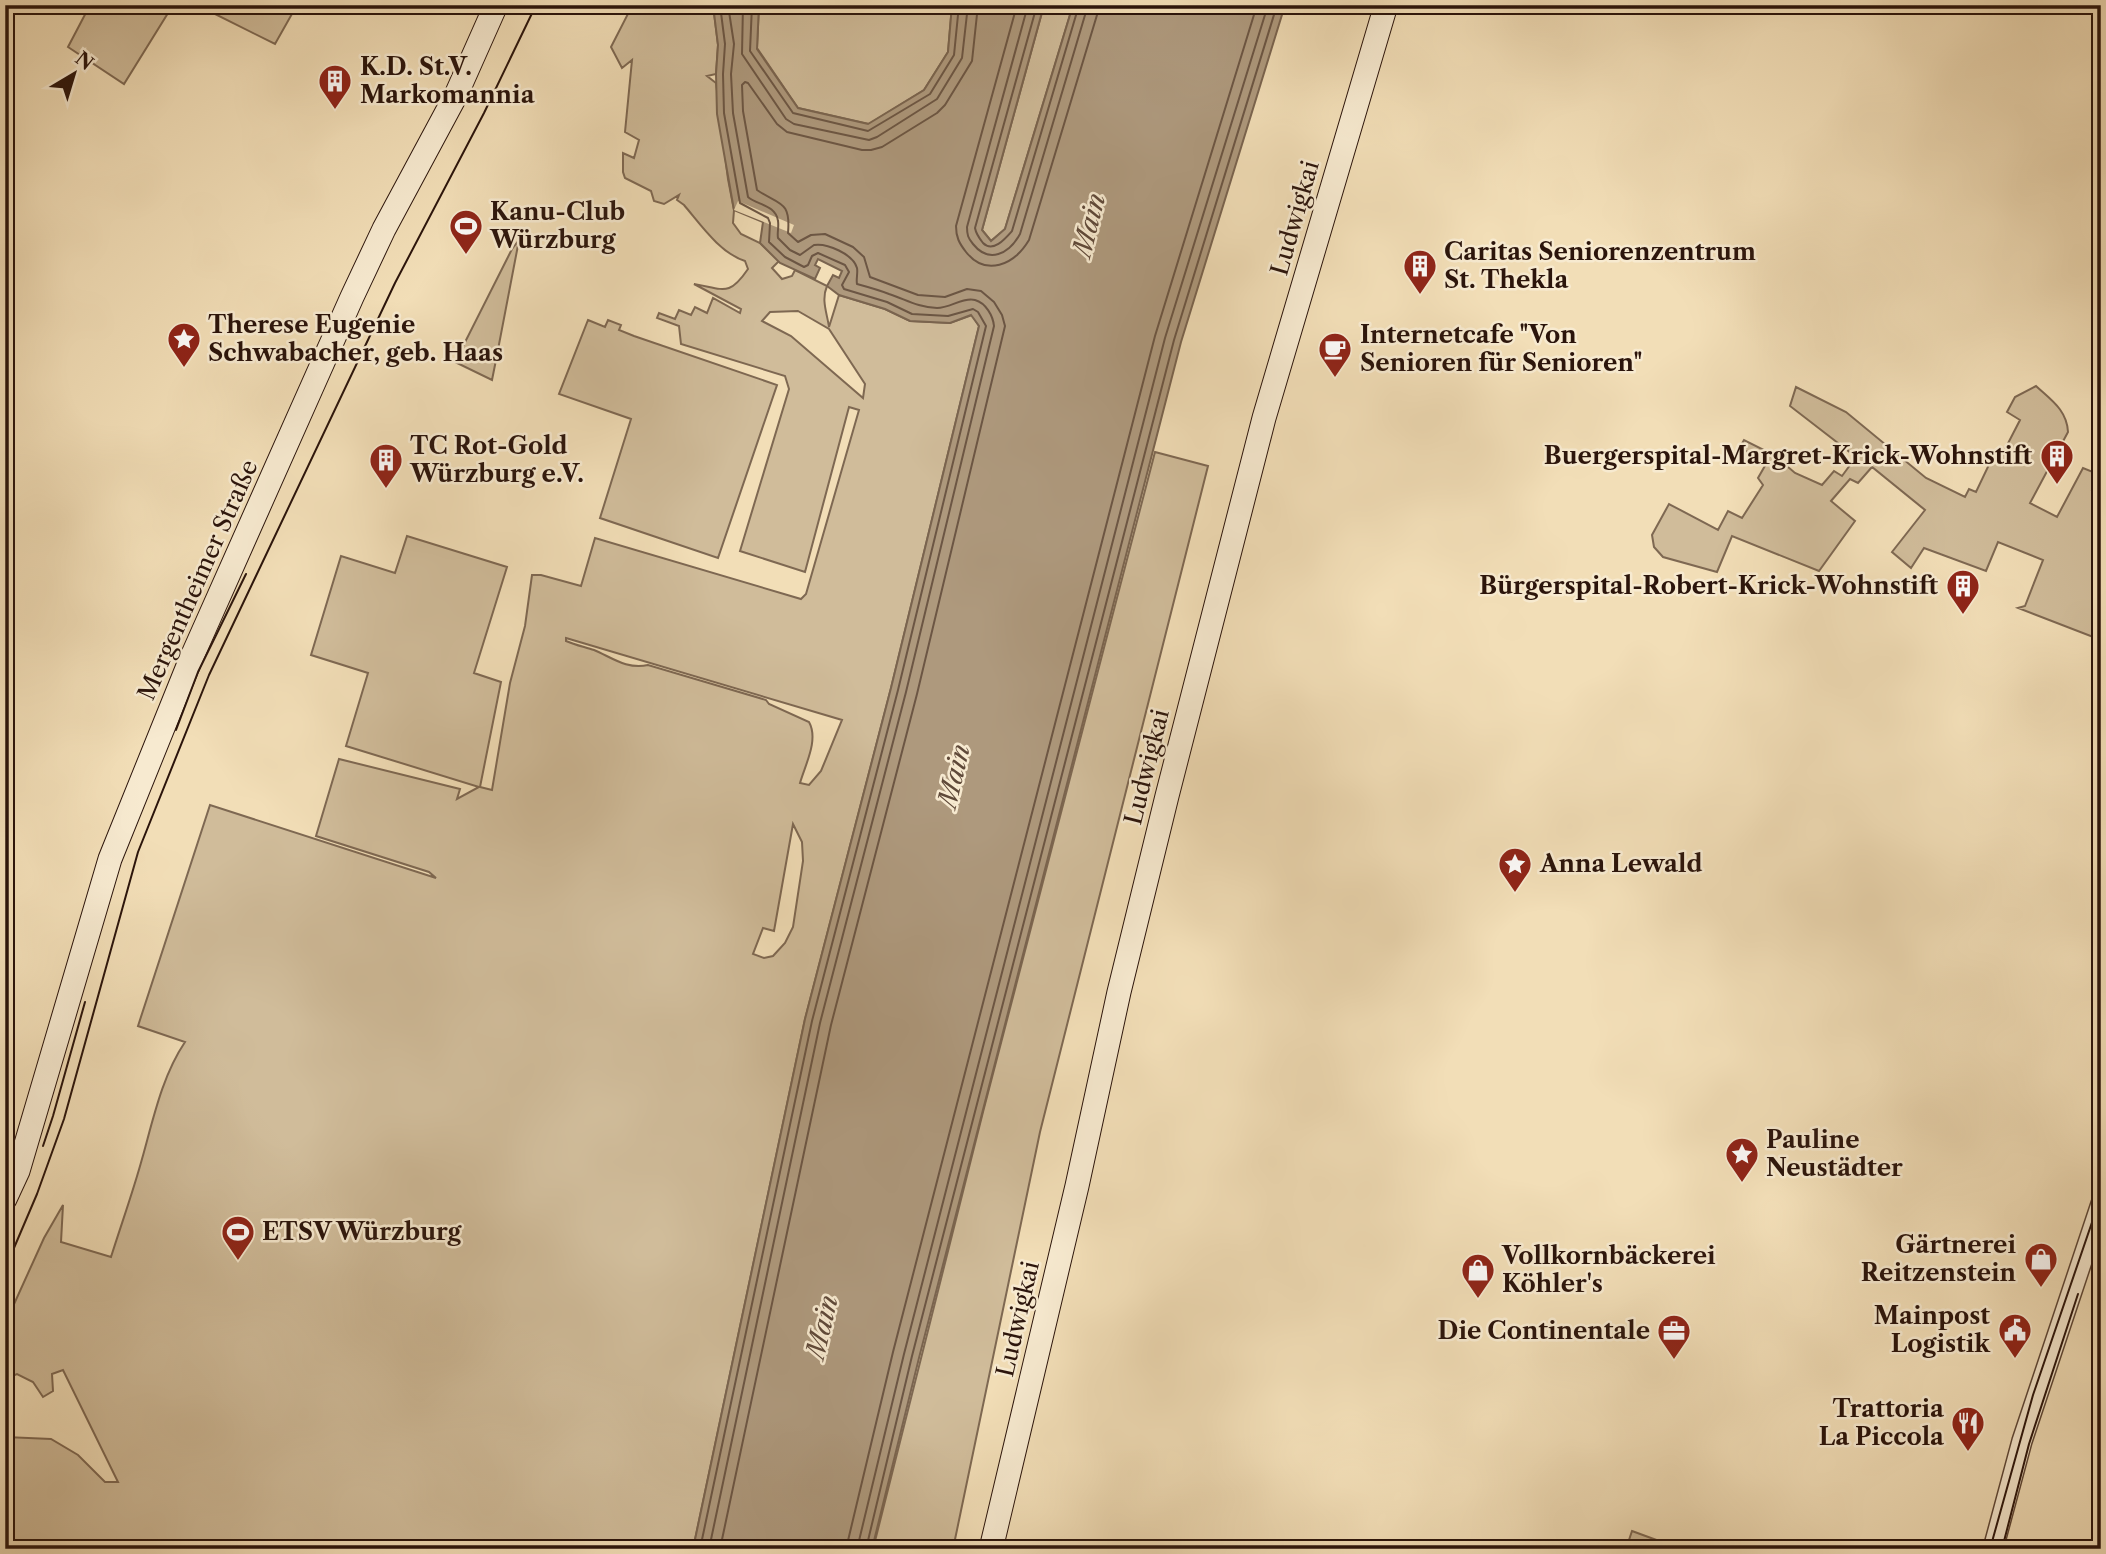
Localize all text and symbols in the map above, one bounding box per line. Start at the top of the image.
north arrow [38,38,108,108]
text: N [71,47,98,75]
place label: K.D. St.V. Markomannia [360,52,536,109]
building icon: K.D. St.V. Markomannia [316,62,354,111]
street label: Ludwigkai [1264,157,1325,279]
water label: Main [1065,190,1112,263]
place label: Kanu-Club Würzburg [489,197,625,254]
sports icon: Kanu-Club Würzburg [447,207,485,256]
place label: Caritas Seniorenzentrum St. Thekla [1444,237,1756,294]
building icon: Caritas Seniorenzentrum St. Thekla [1401,247,1439,296]
place label: Therese Eugenie Schwabacher, geb. Haas [208,310,503,367]
place icon: Therese Eugenie Schwabacher, geb. Haas [165,320,203,369]
place label: Internetcafe "Von Senioren für Senioren" [1360,320,1642,377]
cafe icon: Internetcafe "Von Senioren für Senioren" [1316,330,1354,379]
place label: TC Rot-Gold Würzburg e.V. [409,431,584,488]
building icon: Buergerspital-Margret-Krick-Wohnstift [2038,437,2076,486]
building icon: TC Rot-Gold Würzburg e.V. [367,441,405,490]
place label: Buergerspital-Margret-Krick-Wohnstift [1544,441,2033,470]
street label: Mergentheimer Straße [131,455,264,704]
building icon: Bürgerspital-Robert-Krick-Wohnstift [1944,567,1982,616]
place label: Bürgerspital-Robert-Krick-Wohnstift [1479,571,1939,600]
street label: Ludwigkai [1118,706,1175,828]
water label: Main [931,741,977,814]
place icon: Anna Lewald [1496,845,1534,894]
place label: Anna Lewald [1539,849,1702,878]
place label: Pauline Neustädter [1766,1125,1903,1182]
place icon: Pauline Neustädter [1723,1135,1761,1184]
sports icon: ETSV Würzburg [219,1213,257,1262]
place label: ETSV Würzburg [262,1217,463,1246]
place label: Gärtnerei Reitzenstein [1861,1230,2017,1287]
shop icon: Gärtnerei Reitzenstein [2022,1240,2060,1289]
place label: Vollkornbäckerei Köhler's [1501,1241,1716,1298]
shop icon: Vollkornbäckerei Köhler's [1459,1251,1497,1300]
street label: Ludwigkai [990,1258,1045,1380]
water label: Main [799,1292,845,1365]
place label: Mainpost Logistik [1874,1301,1991,1358]
public building icon: Mainpost Logistik [1996,1311,2034,1360]
office icon: Die Continentale [1655,1312,1693,1361]
place label: Die Continentale [1438,1316,1650,1345]
place label: Trattoria La Piccola [1819,1394,1945,1451]
restaurant icon: Trattoria La Piccola [1949,1404,1987,1453]

